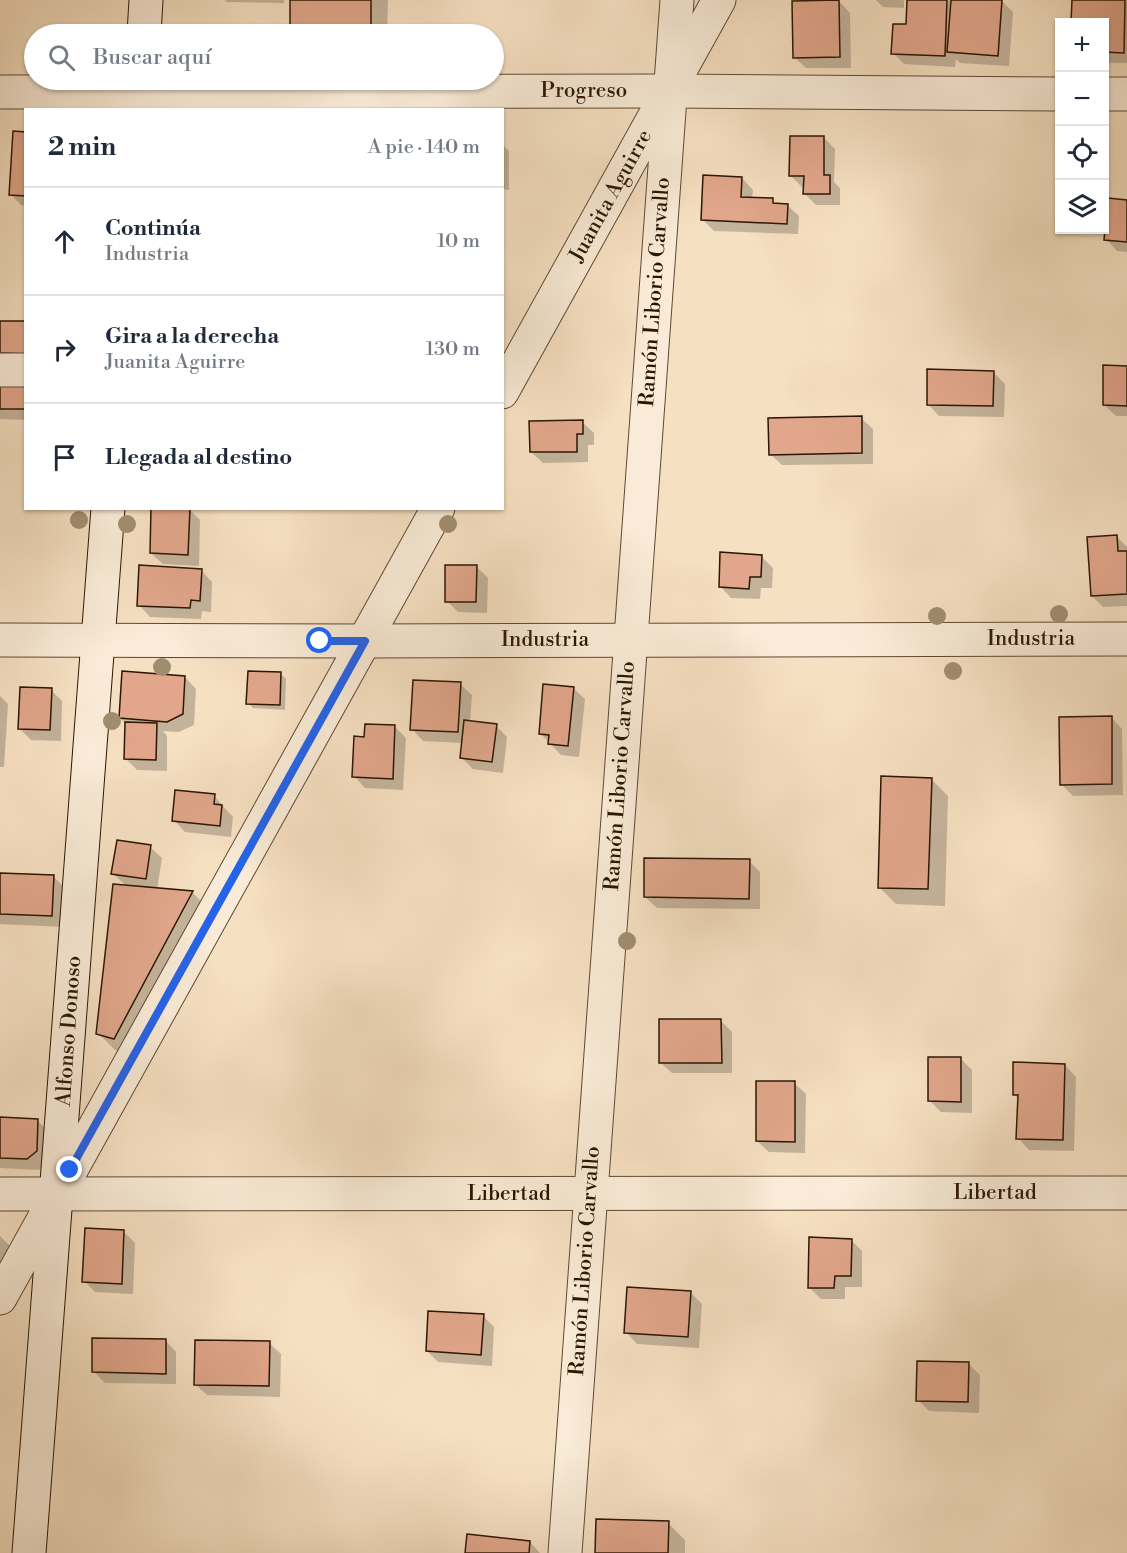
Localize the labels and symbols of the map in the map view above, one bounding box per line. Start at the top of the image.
street label: Progreso [541,78,627,104]
street label: Juanita Aguirre [563,125,658,268]
street label: Ramón Liborio Carvallo [634,176,676,408]
street label: Industria [987,626,1075,652]
route start [306,627,332,653]
street label: Industria [501,627,589,653]
street label: Ramón Liborio Carvallo [599,660,641,892]
street label: Alfonso Donoso [51,955,87,1108]
street label: Ramón Liborio Carvallo [564,1145,606,1377]
route end [56,1156,82,1182]
street label: Libertad [953,1180,1037,1206]
street label: Libertad [467,1181,551,1207]

